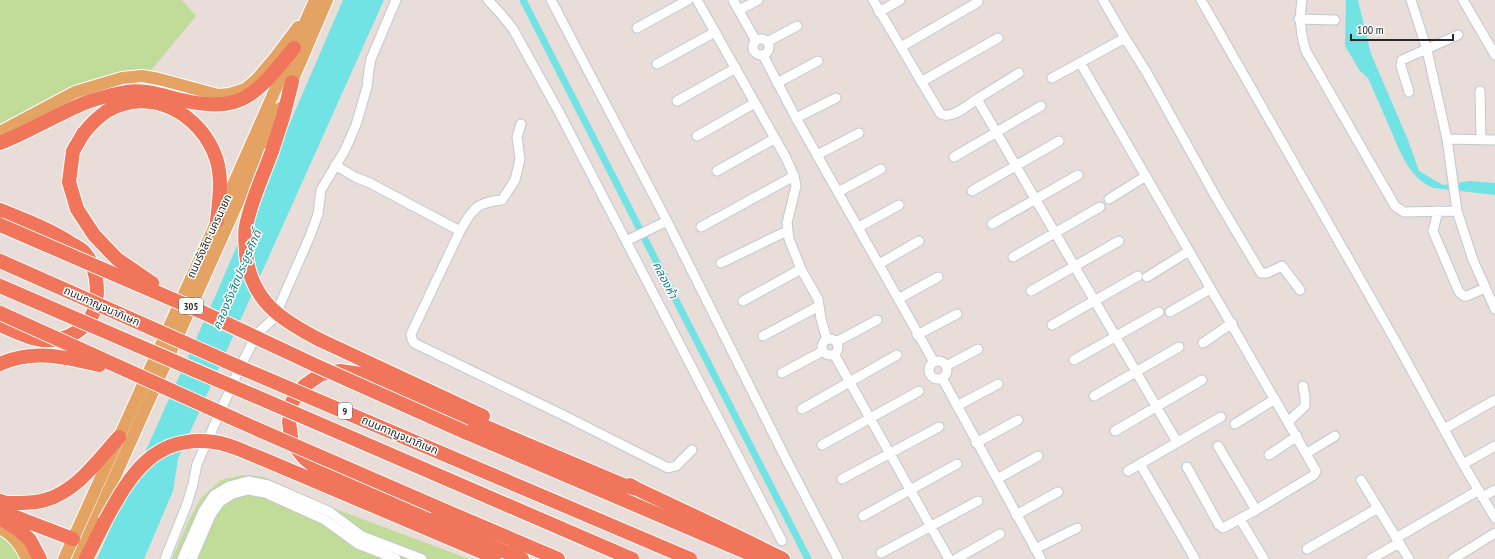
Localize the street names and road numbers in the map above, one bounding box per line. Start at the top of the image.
street label: ถนนรังสิต-นครนายก [183,192,235,280]
street label: ถนนกาญจนาภิเษก [62,283,142,329]
road number: 305 [179,298,203,314]
road number: 9 [338,403,352,419]
street label: ถนนกาญจนาภิเษก [360,413,440,457]

